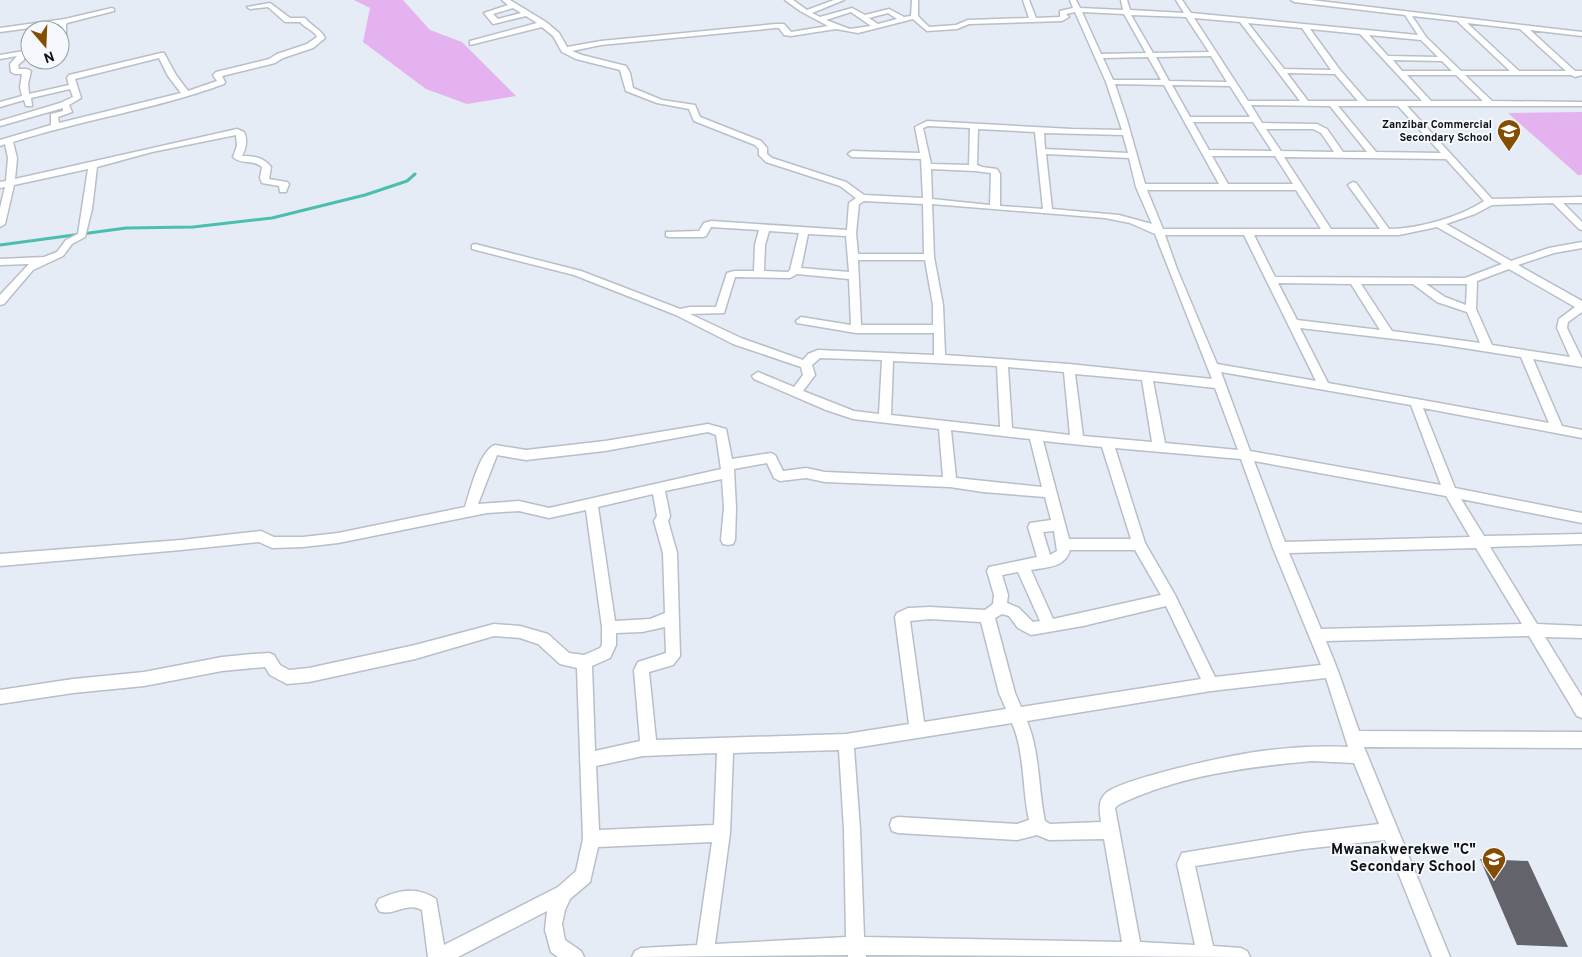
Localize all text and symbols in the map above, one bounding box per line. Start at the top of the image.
north arrow [20,20,70,70]
text: N [41,46,56,66]
place label: Zanzibar Commercial Secondary School [1382,118,1492,145]
school or university icon: Zanzibar Commercial Secondary School [1496,118,1522,152]
place label: Mwanakwerekwe "C" Secondary School [1331,841,1476,877]
school or university icon: Mwanakwerekwe "C" Secondary School [1481,846,1507,880]

